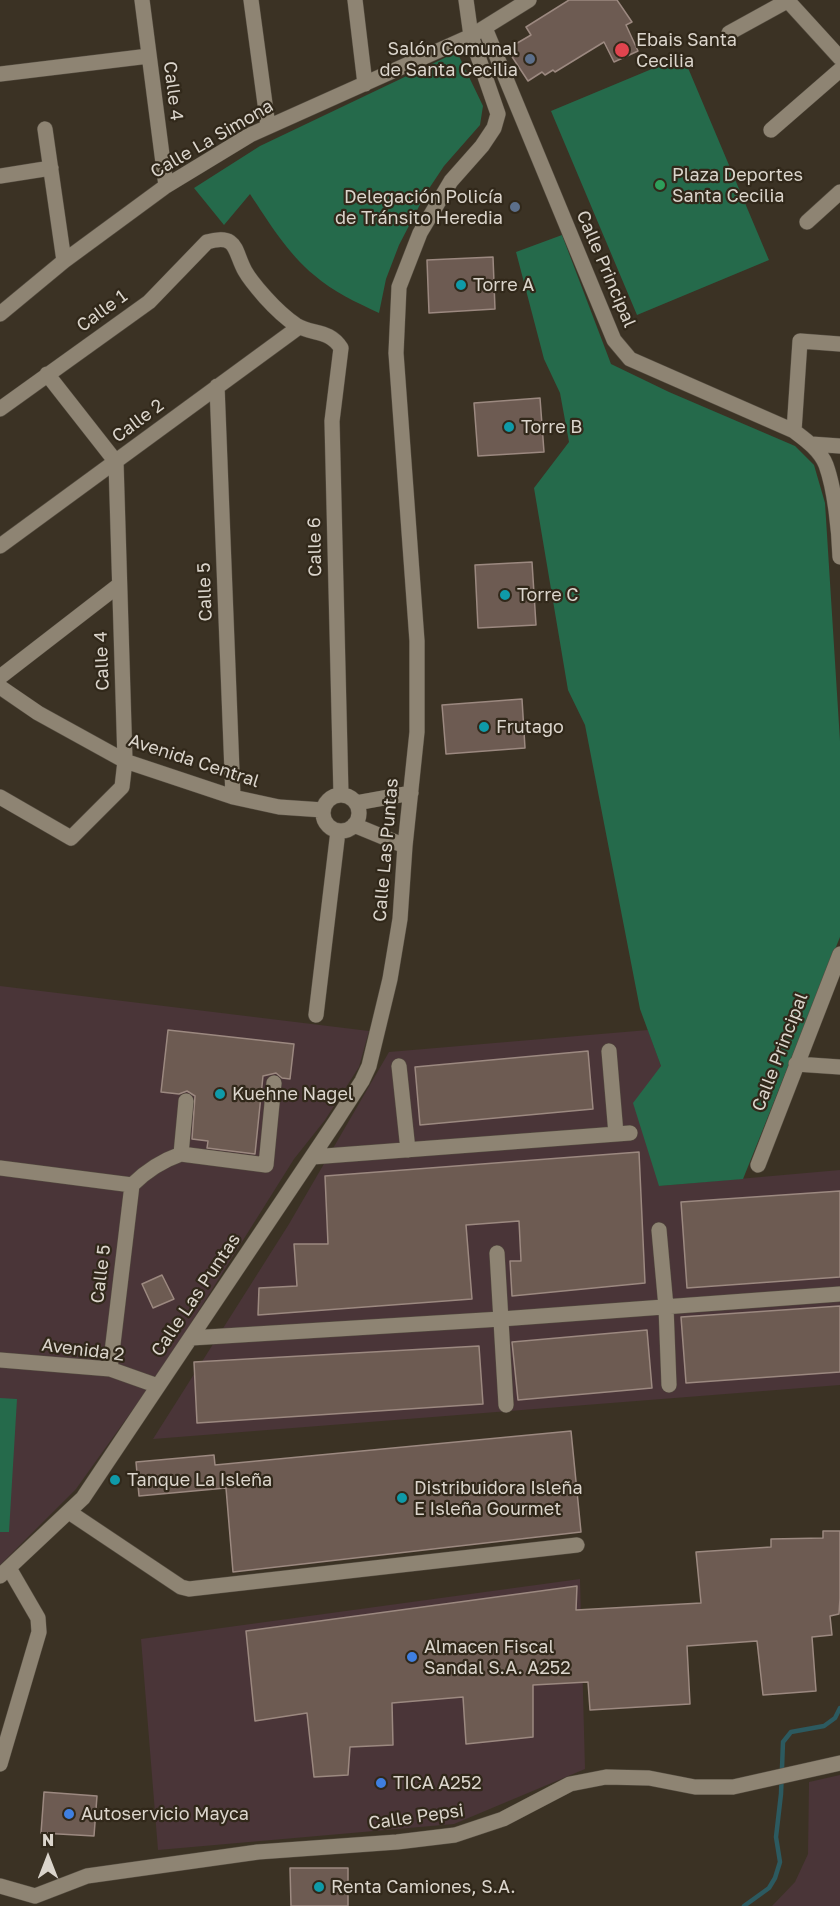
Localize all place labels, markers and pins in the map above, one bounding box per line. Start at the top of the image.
place label: Ebais Santa Cecilia [636,29,737,72]
place label: Salón Comunal de Santa Cecilia [379,38,518,80]
marker: Ebais Santa Cecilia [613,41,631,59]
marker: Salón Comunal de Santa Cecilia [523,52,537,66]
place label: Plaza Deportes Santa Cecilia [672,164,803,207]
marker: Plaza Deportes Santa Cecilia [653,178,667,192]
place label: Delegación Policía de Tránsito Heredia [335,186,503,228]
marker: Delegación Policía de Tránsito Heredia [508,200,522,214]
place label: Torre A [473,274,534,296]
marker: Torre A [454,278,468,292]
place label: Torre B [521,416,582,438]
marker: Torre B [502,420,516,434]
place label: Torre C [517,584,578,606]
marker: Torre C [498,588,512,602]
place label: Frutago [496,716,564,738]
marker: Frutago [477,720,491,734]
place label: Kuehne Nagel [232,1083,354,1105]
marker: Kuehne Nagel [213,1087,227,1101]
place label: Tanque La Isleña [127,1469,272,1491]
marker: Tanque La Isleña [108,1473,122,1487]
place label: Distribuidora Isleña E Isleña Gourmet [414,1477,583,1520]
marker: Distribuidora Isleña E Isleña Gourmet [395,1491,409,1505]
place label: Almacen Fiscal Sandal S.A. A252 [424,1636,571,1678]
marker: Almacen Fiscal Sandal S.A. A252 [405,1650,419,1664]
place label: TICA A252 [393,1772,482,1794]
marker: TICA A252 [374,1776,388,1790]
place label: Autoservicio Mayca [81,1803,249,1825]
marker: Autoservicio Mayca [62,1807,76,1821]
place label: Renta Camiones, S.A. [331,1876,516,1898]
marker: Renta Camiones, S.A. [312,1880,326,1894]

